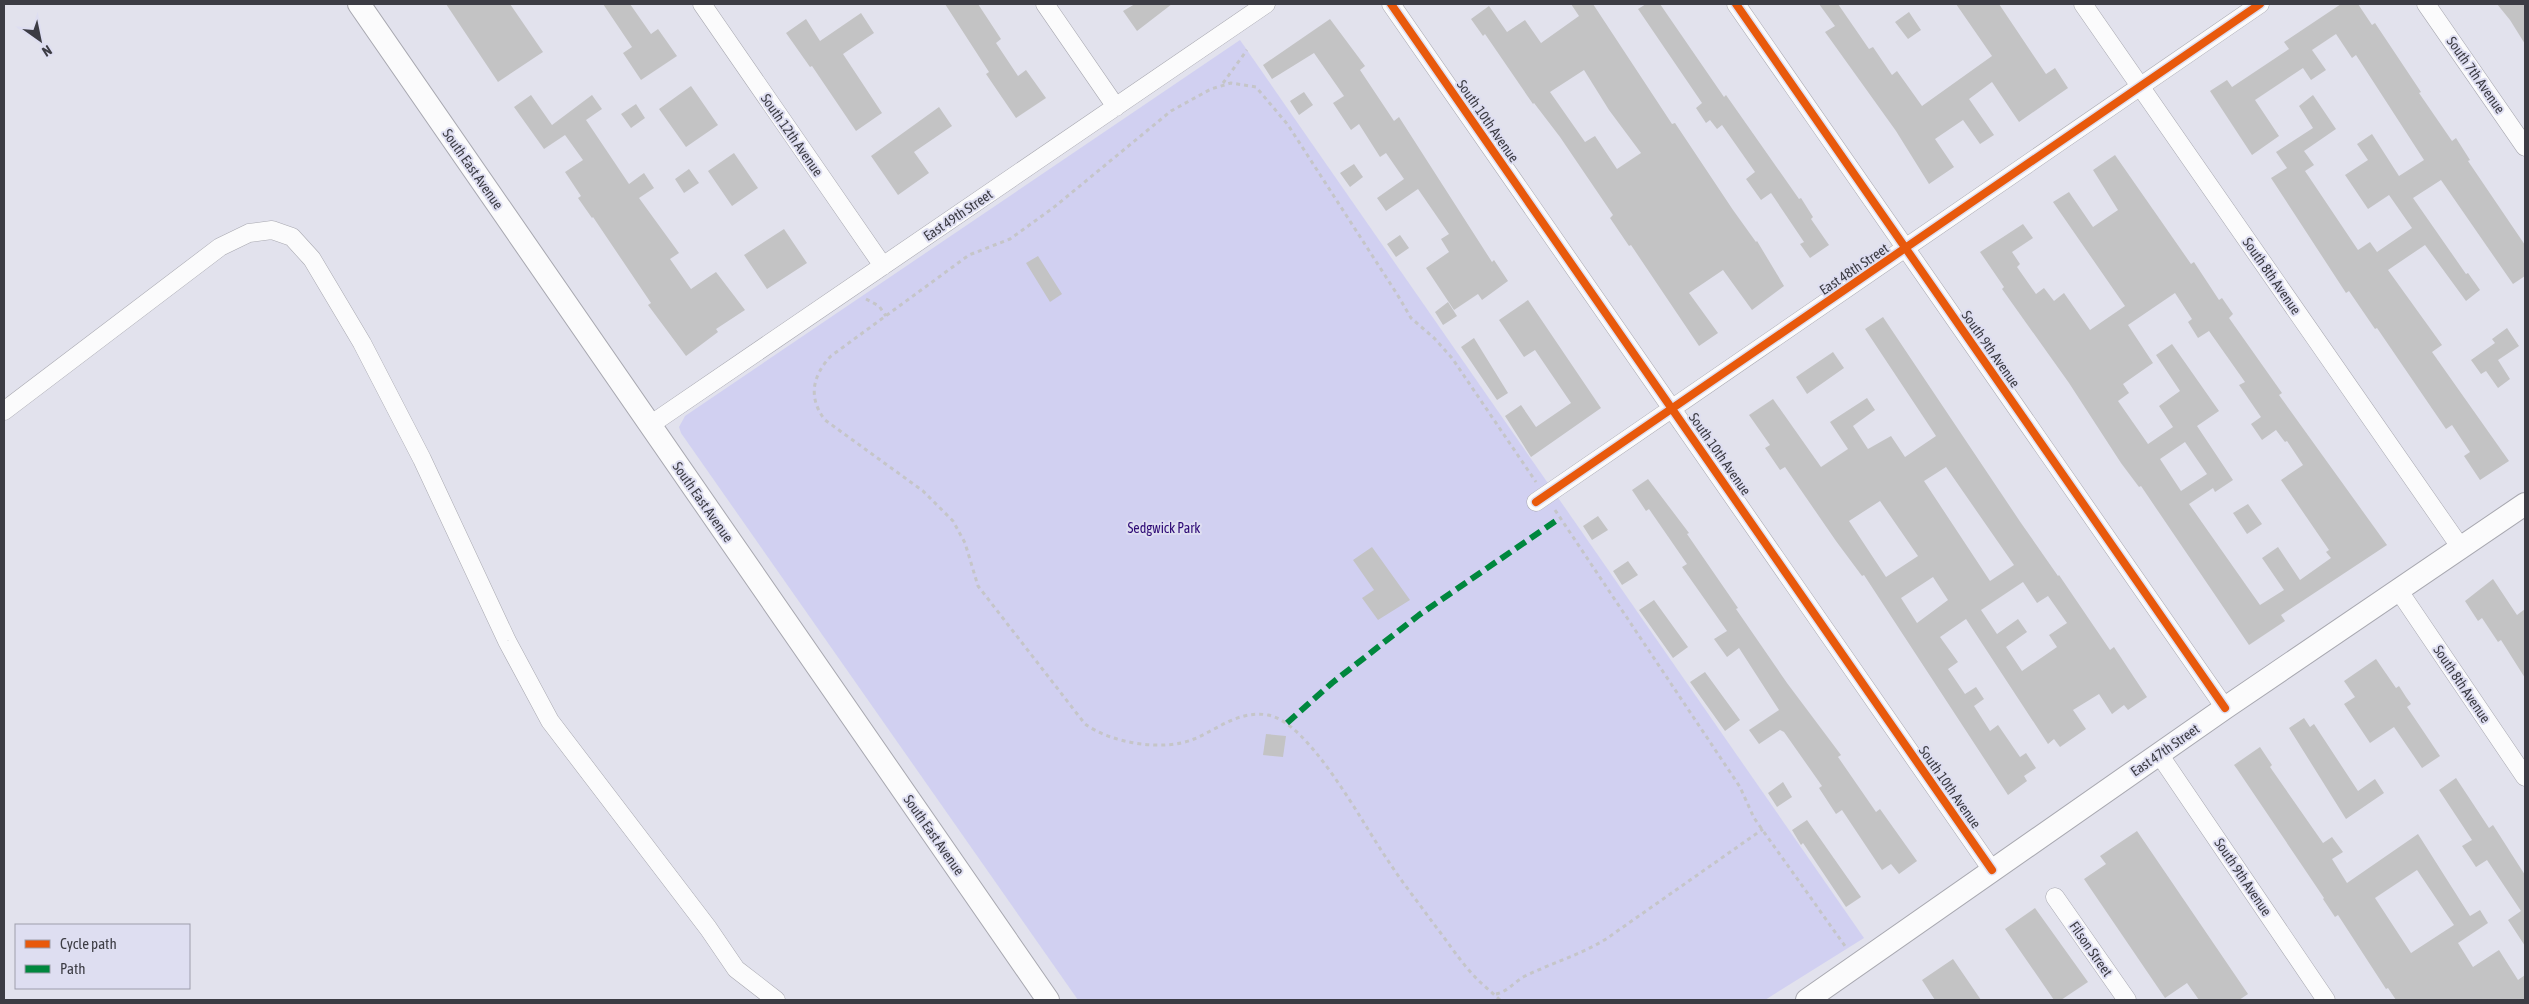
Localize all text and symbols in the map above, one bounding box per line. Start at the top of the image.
north arrow [15,15,65,65]
street label: South 7th Avenue [2444,34,2508,116]
text: N [39,42,55,60]
street label: South 10th Avenue [1454,77,1522,165]
street label: South 12th Avenue [758,91,826,179]
street label: South East Avenue [439,126,507,212]
street label: East 49th Street [920,186,996,244]
street label: South 8th Avenue [2240,235,2304,317]
street label: East 48th Street [1816,240,1892,298]
street label: South 9th Avenue [1959,308,2023,390]
street label: South 10th Avenue [1686,410,1754,498]
street label: South East Avenue [669,459,737,545]
park label: Sedgwick Park [1127,520,1201,536]
street label: South 8th Avenue [2430,642,2494,726]
street label: East 47th Street [2128,721,2202,779]
street label: South 10th Avenue [1916,743,1984,831]
street label: South East Avenue [900,792,968,878]
street label: South 9th Avenue [2211,835,2275,919]
street label: Filson Street [2066,918,2116,980]
legend [15,924,190,989]
text: Cycle path [60,935,117,952]
text: Path [60,960,86,977]

